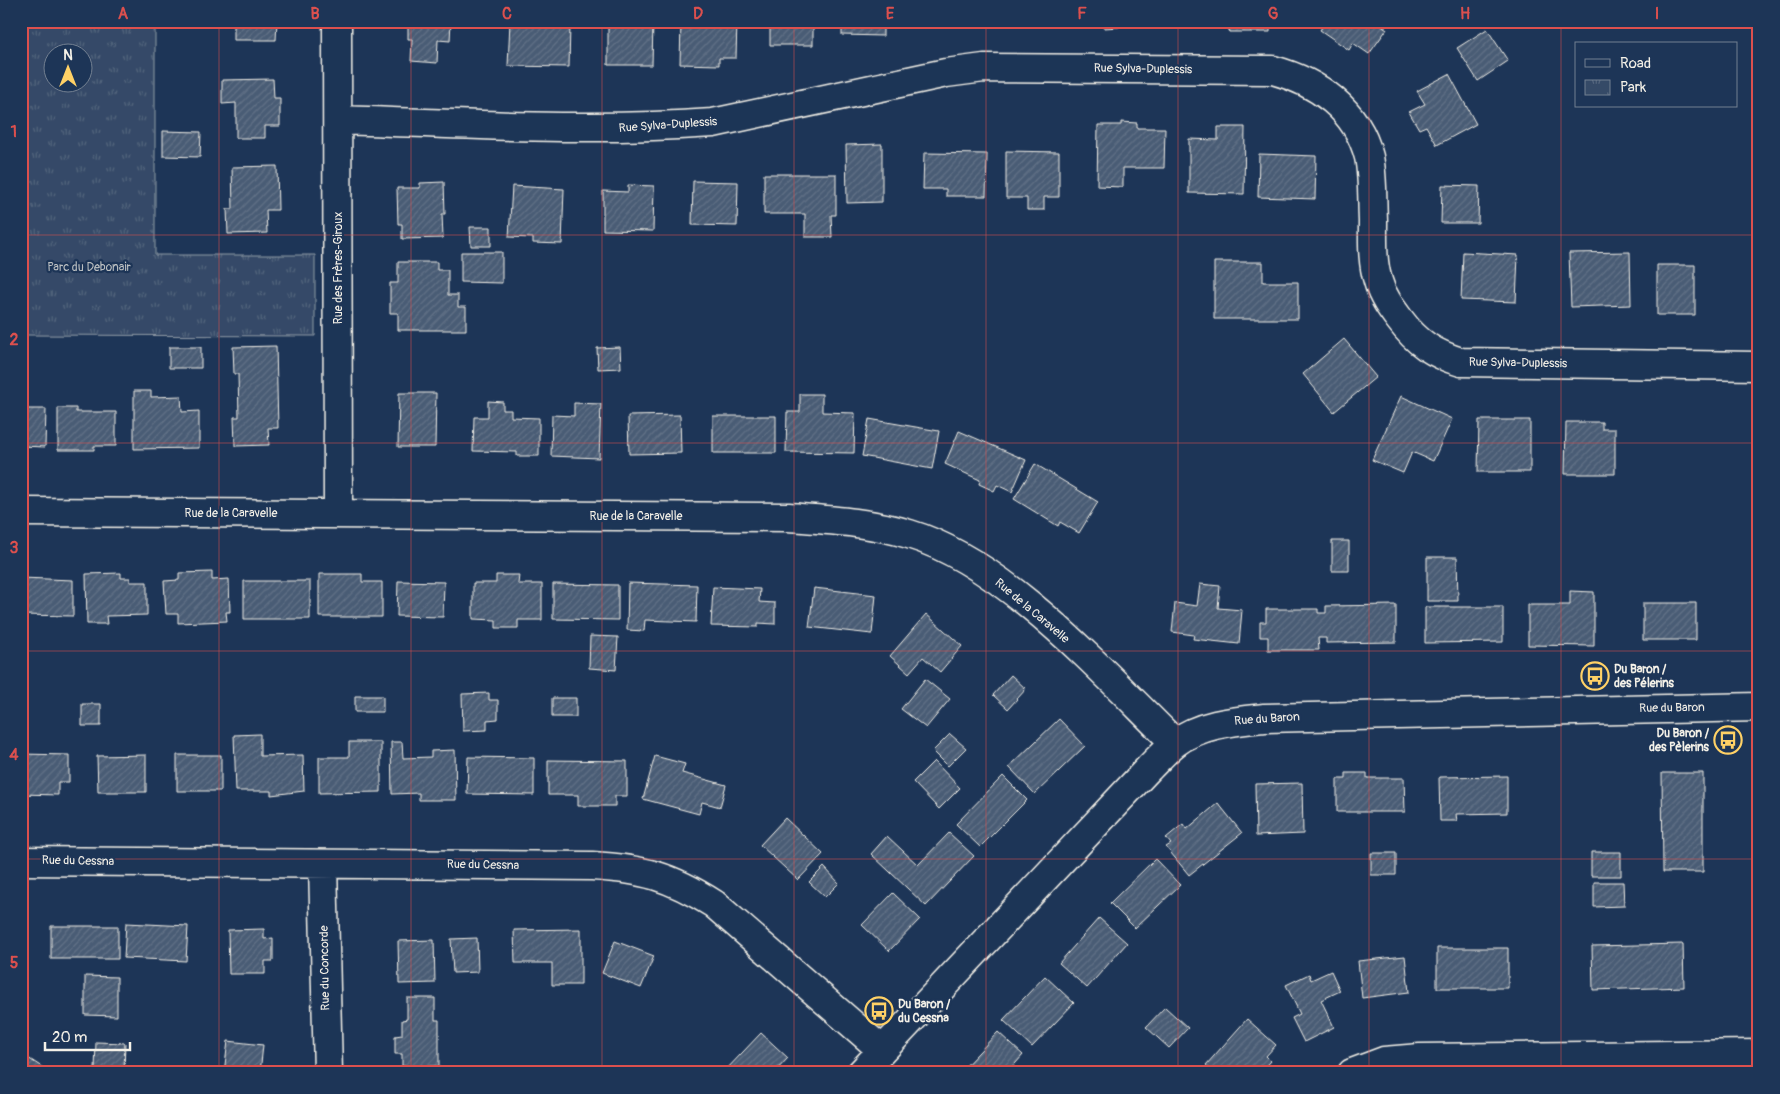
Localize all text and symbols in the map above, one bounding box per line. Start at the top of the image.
text: A [118,4,129,24]
text: B [310,4,320,24]
text: C [502,4,512,24]
text: D [693,4,703,24]
text: E [886,4,895,24]
text: F [1077,4,1087,24]
text: G [1268,4,1279,24]
text: H [1460,4,1470,24]
text: I [1655,4,1659,24]
north arrow [42,42,92,92]
legend [1575,42,1738,108]
text: N [63,47,73,64]
text: Road [1620,54,1651,73]
street label: Rue Sylva-Duplessis [1094,61,1193,77]
text: Park [1620,78,1647,97]
street label: Rue Sylva-Duplessis [618,114,718,136]
text: 1 [11,122,17,142]
street label: Rue des Frères-Giroux [331,212,346,324]
park label: Parc du Debonair [47,260,132,275]
text: 2 [10,330,19,350]
street label: Rue Sylva-Duplessis [1469,355,1568,371]
street label: Rue de la Caravelle [185,506,278,521]
street label: Rue de la Caravelle [590,509,683,524]
text: 3 [10,538,19,558]
street label: Rue de la Caravelle [992,575,1072,647]
bus stop icon: Du Baron / des Pélerins [1580,661,1610,691]
place label: Du Baron / des Pélerins [1614,662,1675,691]
street label: Rue du Baron [1639,700,1705,716]
street label: Rue du Baron [1234,709,1300,729]
bus stop icon: Du Baron / des Pèlerins [1713,725,1743,755]
place label: Du Baron / des Pèlerins [1649,726,1710,755]
text: 4 [9,745,19,765]
street label: Rue du Cessna [42,853,115,869]
street label: Rue du Cessna [447,857,520,873]
street label: Rue du Concorde [317,925,333,1011]
text: 5 [10,953,19,973]
bus stop icon: Du Baron / du Cessna [864,996,894,1026]
place label: Du Baron / du Cessna [898,997,951,1026]
scale bar [45,1019,130,1051]
text: 20 m [52,1028,87,1047]

